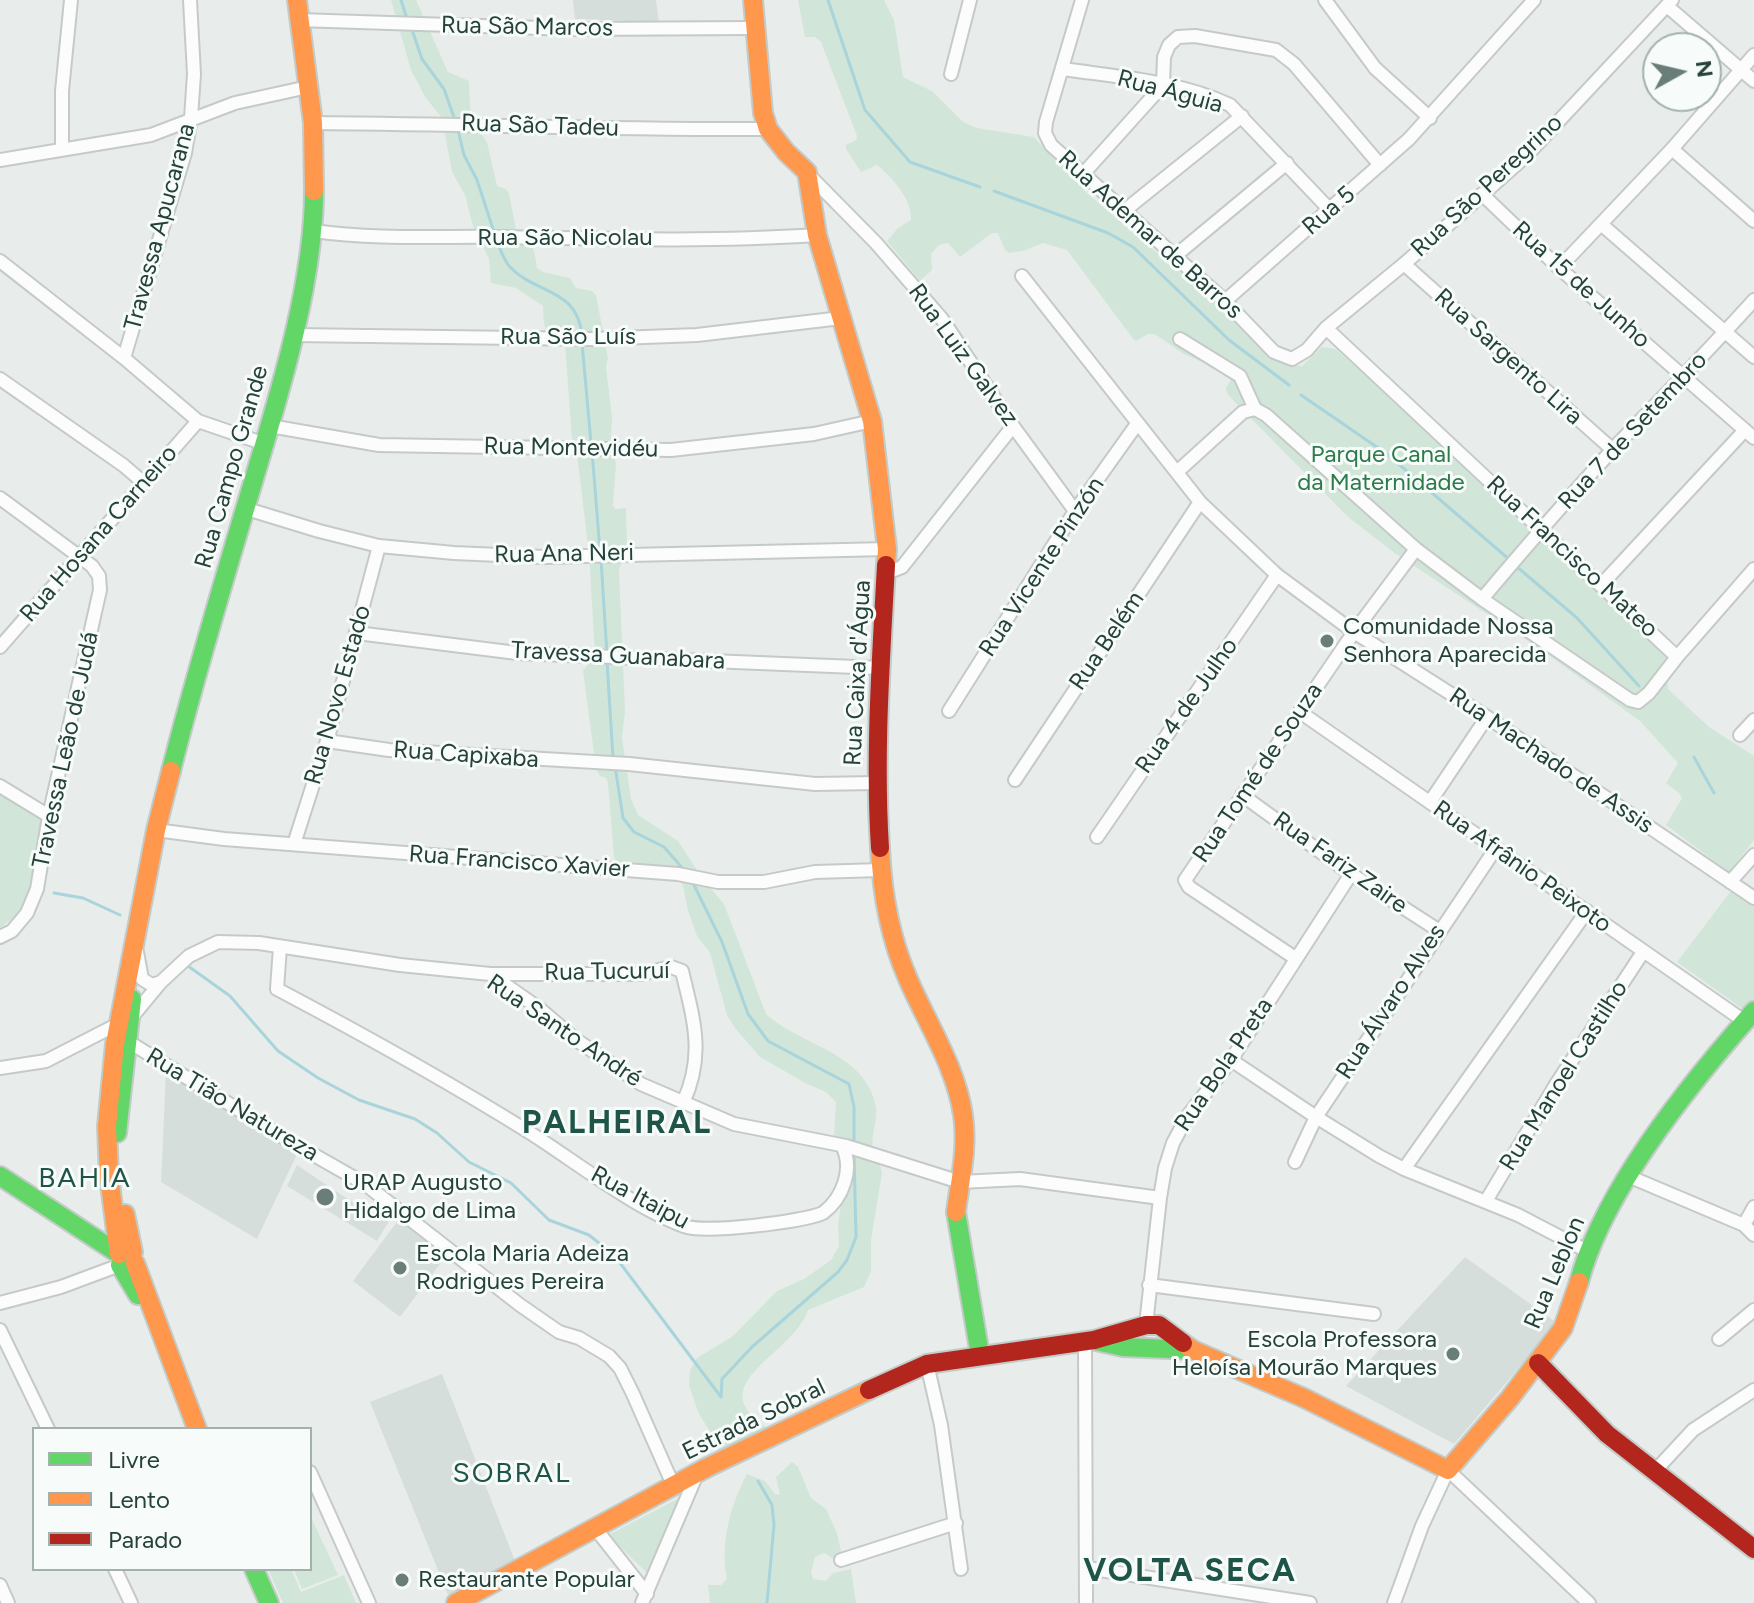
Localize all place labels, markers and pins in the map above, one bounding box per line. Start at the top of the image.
place label: Comunidade Nossa Senhora Aparecida [1343,613,1553,669]
marker: Comunidade Nossa Senhora Aparecida [1318,632,1336,650]
place label: URAP Augusto Hidalgo de Lima [343,1169,516,1225]
marker: URAP Augusto Hidalgo de Lima [314,1186,336,1208]
place label: Escola Maria Adeiza Rodrigues Pereira [416,1240,629,1296]
marker: Escola Maria Adeiza Rodrigues Pereira [391,1259,409,1277]
place label: Escola Professora Heloísa Mourão Marques [1172,1326,1437,1382]
marker: Escola Professora Heloísa Mourão Marques [1444,1345,1462,1363]
place label: Restaurante Popular [418,1566,635,1594]
marker: Restaurante Popular [393,1571,411,1589]

